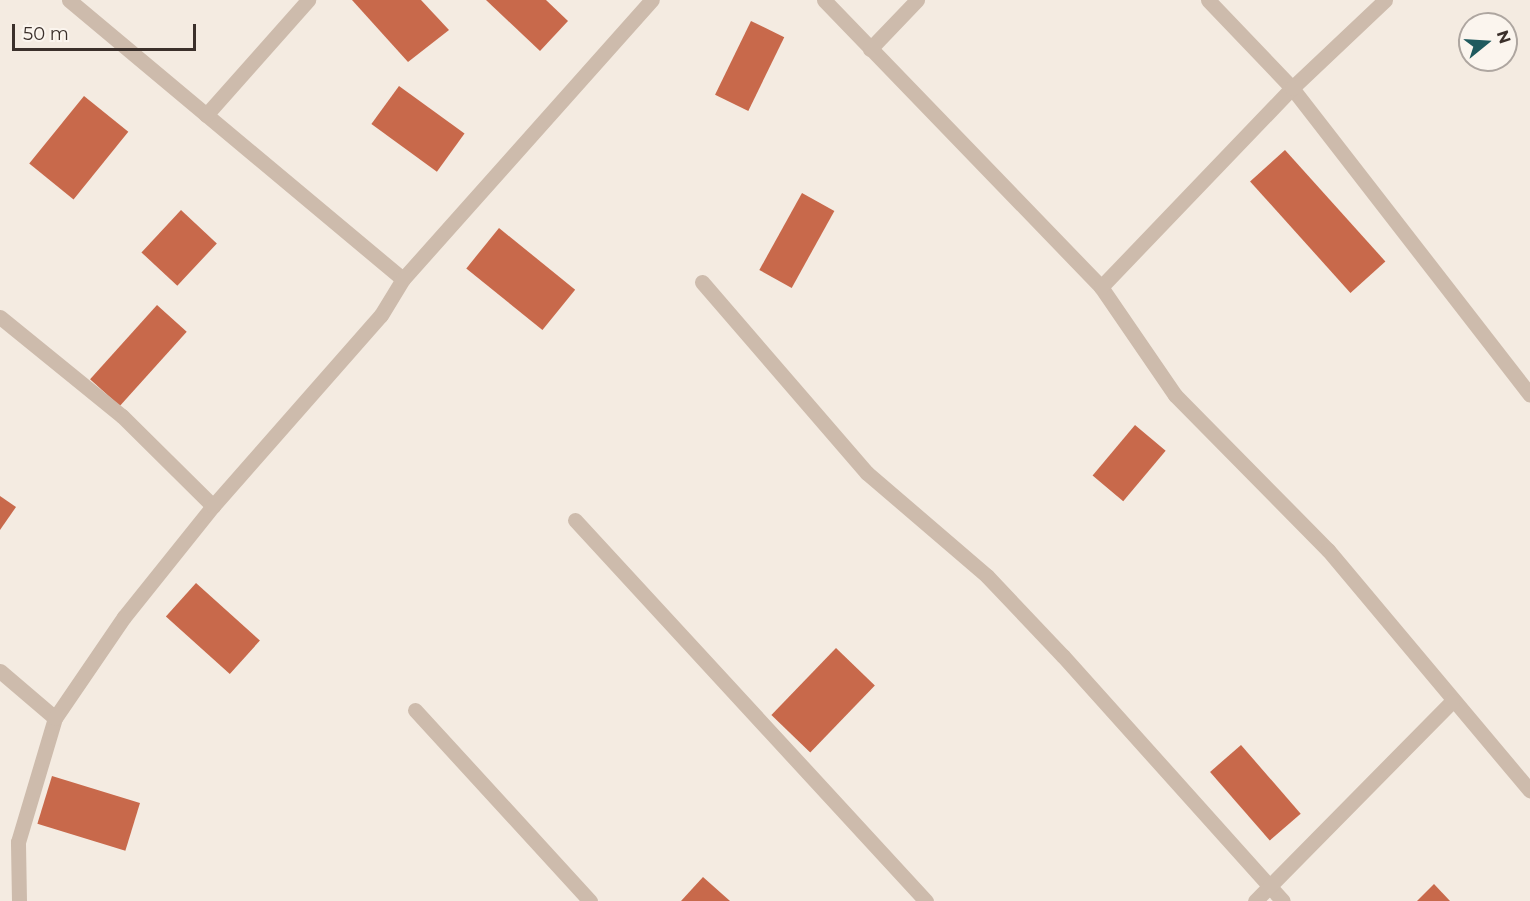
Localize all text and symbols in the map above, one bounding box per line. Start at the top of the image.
scale bar [15,12,200,50]
north arrow [1458,12,1518,72]
text: 50 m [23,23,69,45]
text: N [1493,28,1515,46]

